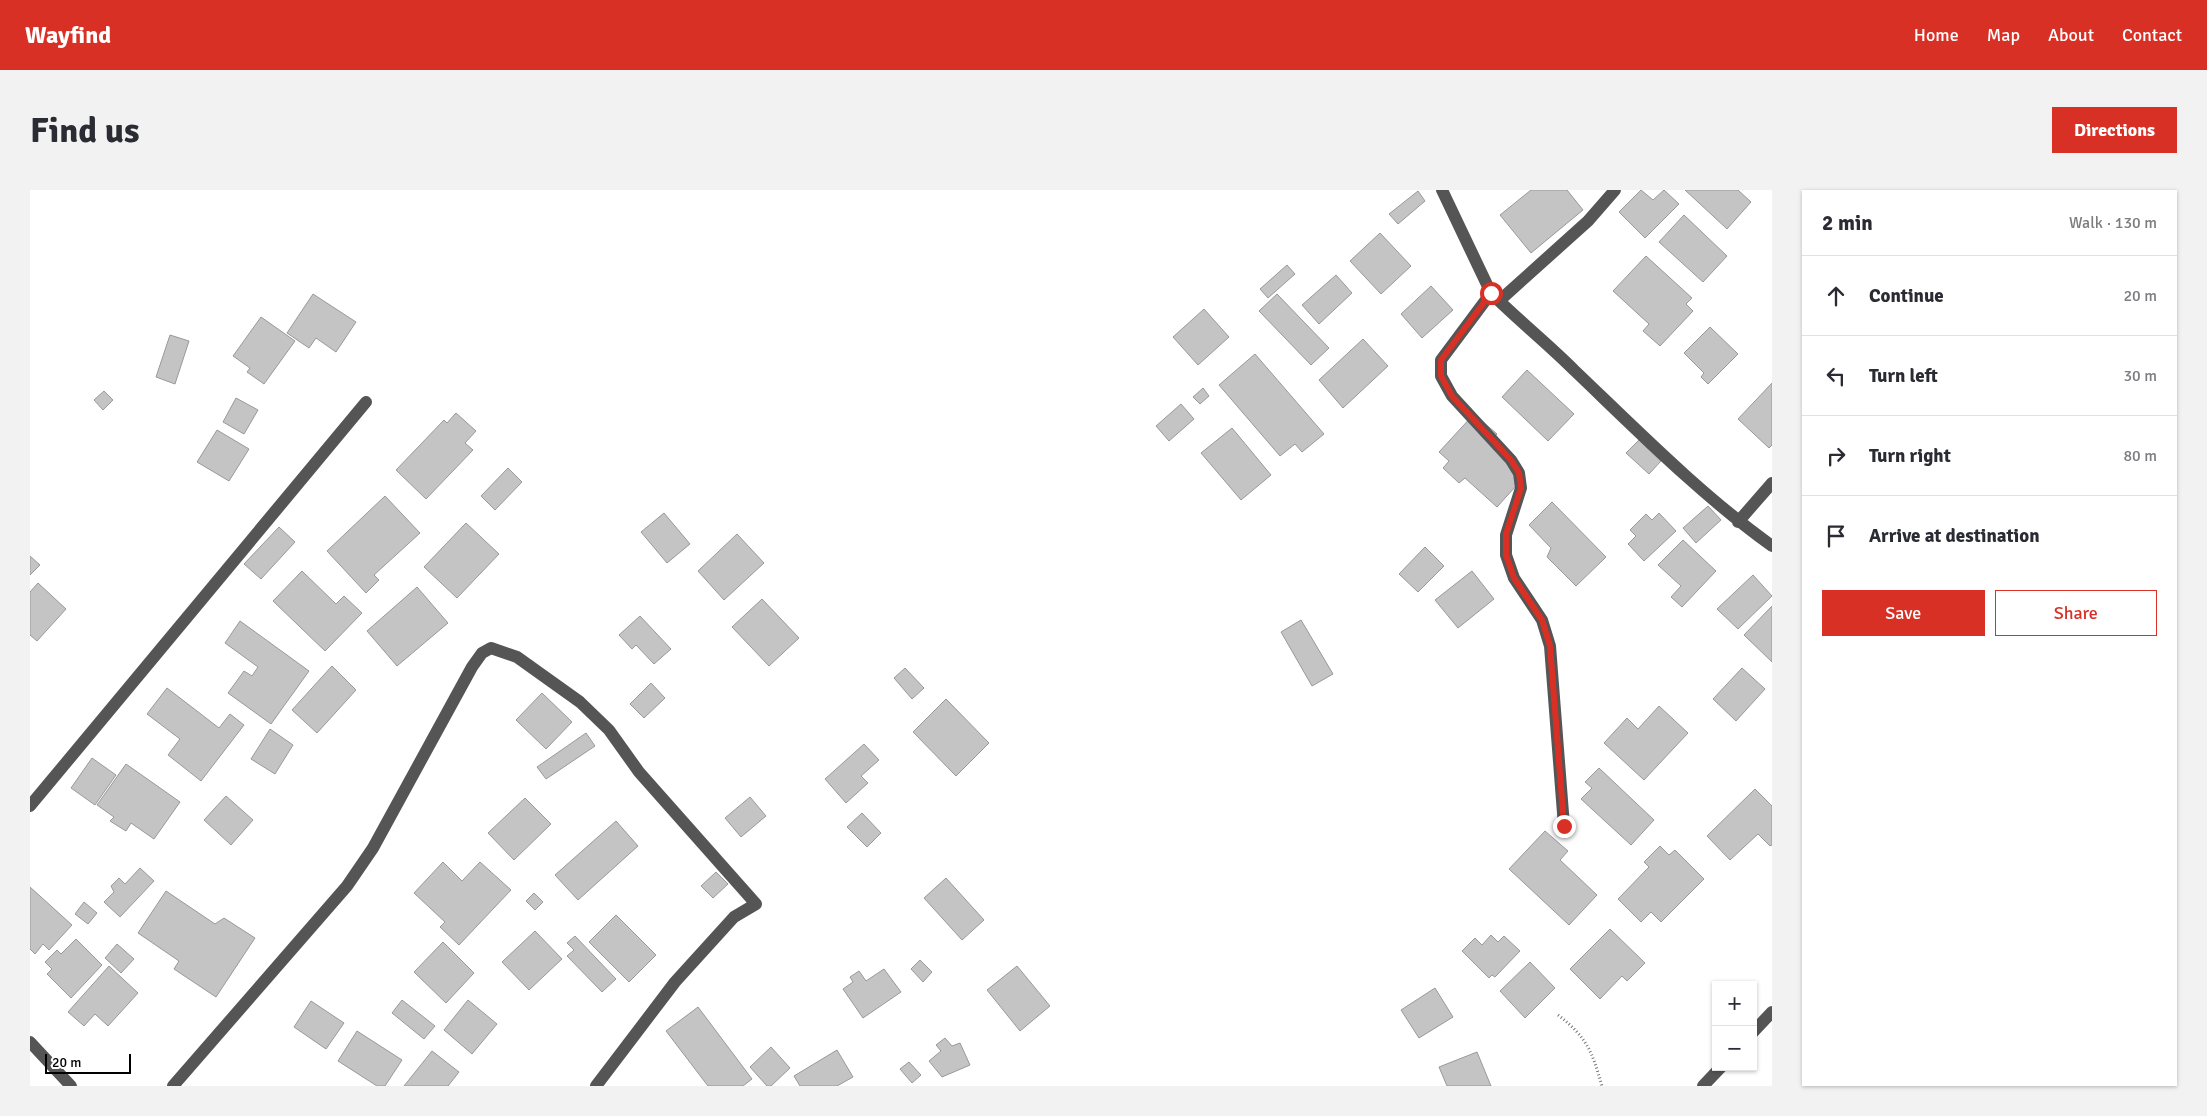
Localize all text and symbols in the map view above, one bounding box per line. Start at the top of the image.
text: Wayfind [25,20,111,50]
text: Home [1914,24,1959,46]
text: Map [1987,24,2020,46]
text: About [2048,24,2094,46]
text: Contact [2122,24,2182,46]
button: Directions [2052,107,2177,153]
text: Find us [30,109,140,152]
text: 2 min [1822,210,1873,236]
text: Walk · 130 m [2069,213,2157,233]
route start [1480,282,1503,305]
icon: ahead [1822,282,1850,310]
text: Continue [1869,284,1944,308]
text: 20 m [2123,286,2157,306]
icon: left [1822,362,1850,390]
text: Turn left [1869,364,1938,388]
text: 30 m [2123,366,2157,386]
icon: right [1822,442,1850,470]
text: Turn right [1869,444,1951,468]
text: 80 m [2123,446,2157,466]
icon: arrive [1822,522,1850,550]
text: Arrive at destination [1869,524,2040,548]
button: Save [1822,590,1985,636]
button: Share [1995,590,2157,636]
route end [1553,815,1576,838]
map controls [1712,981,1757,1071]
button: + [1712,981,1757,1026]
button: − [1712,1026,1757,1071]
scale bar [45,1051,131,1074]
text: 20 m [52,1054,81,1071]

